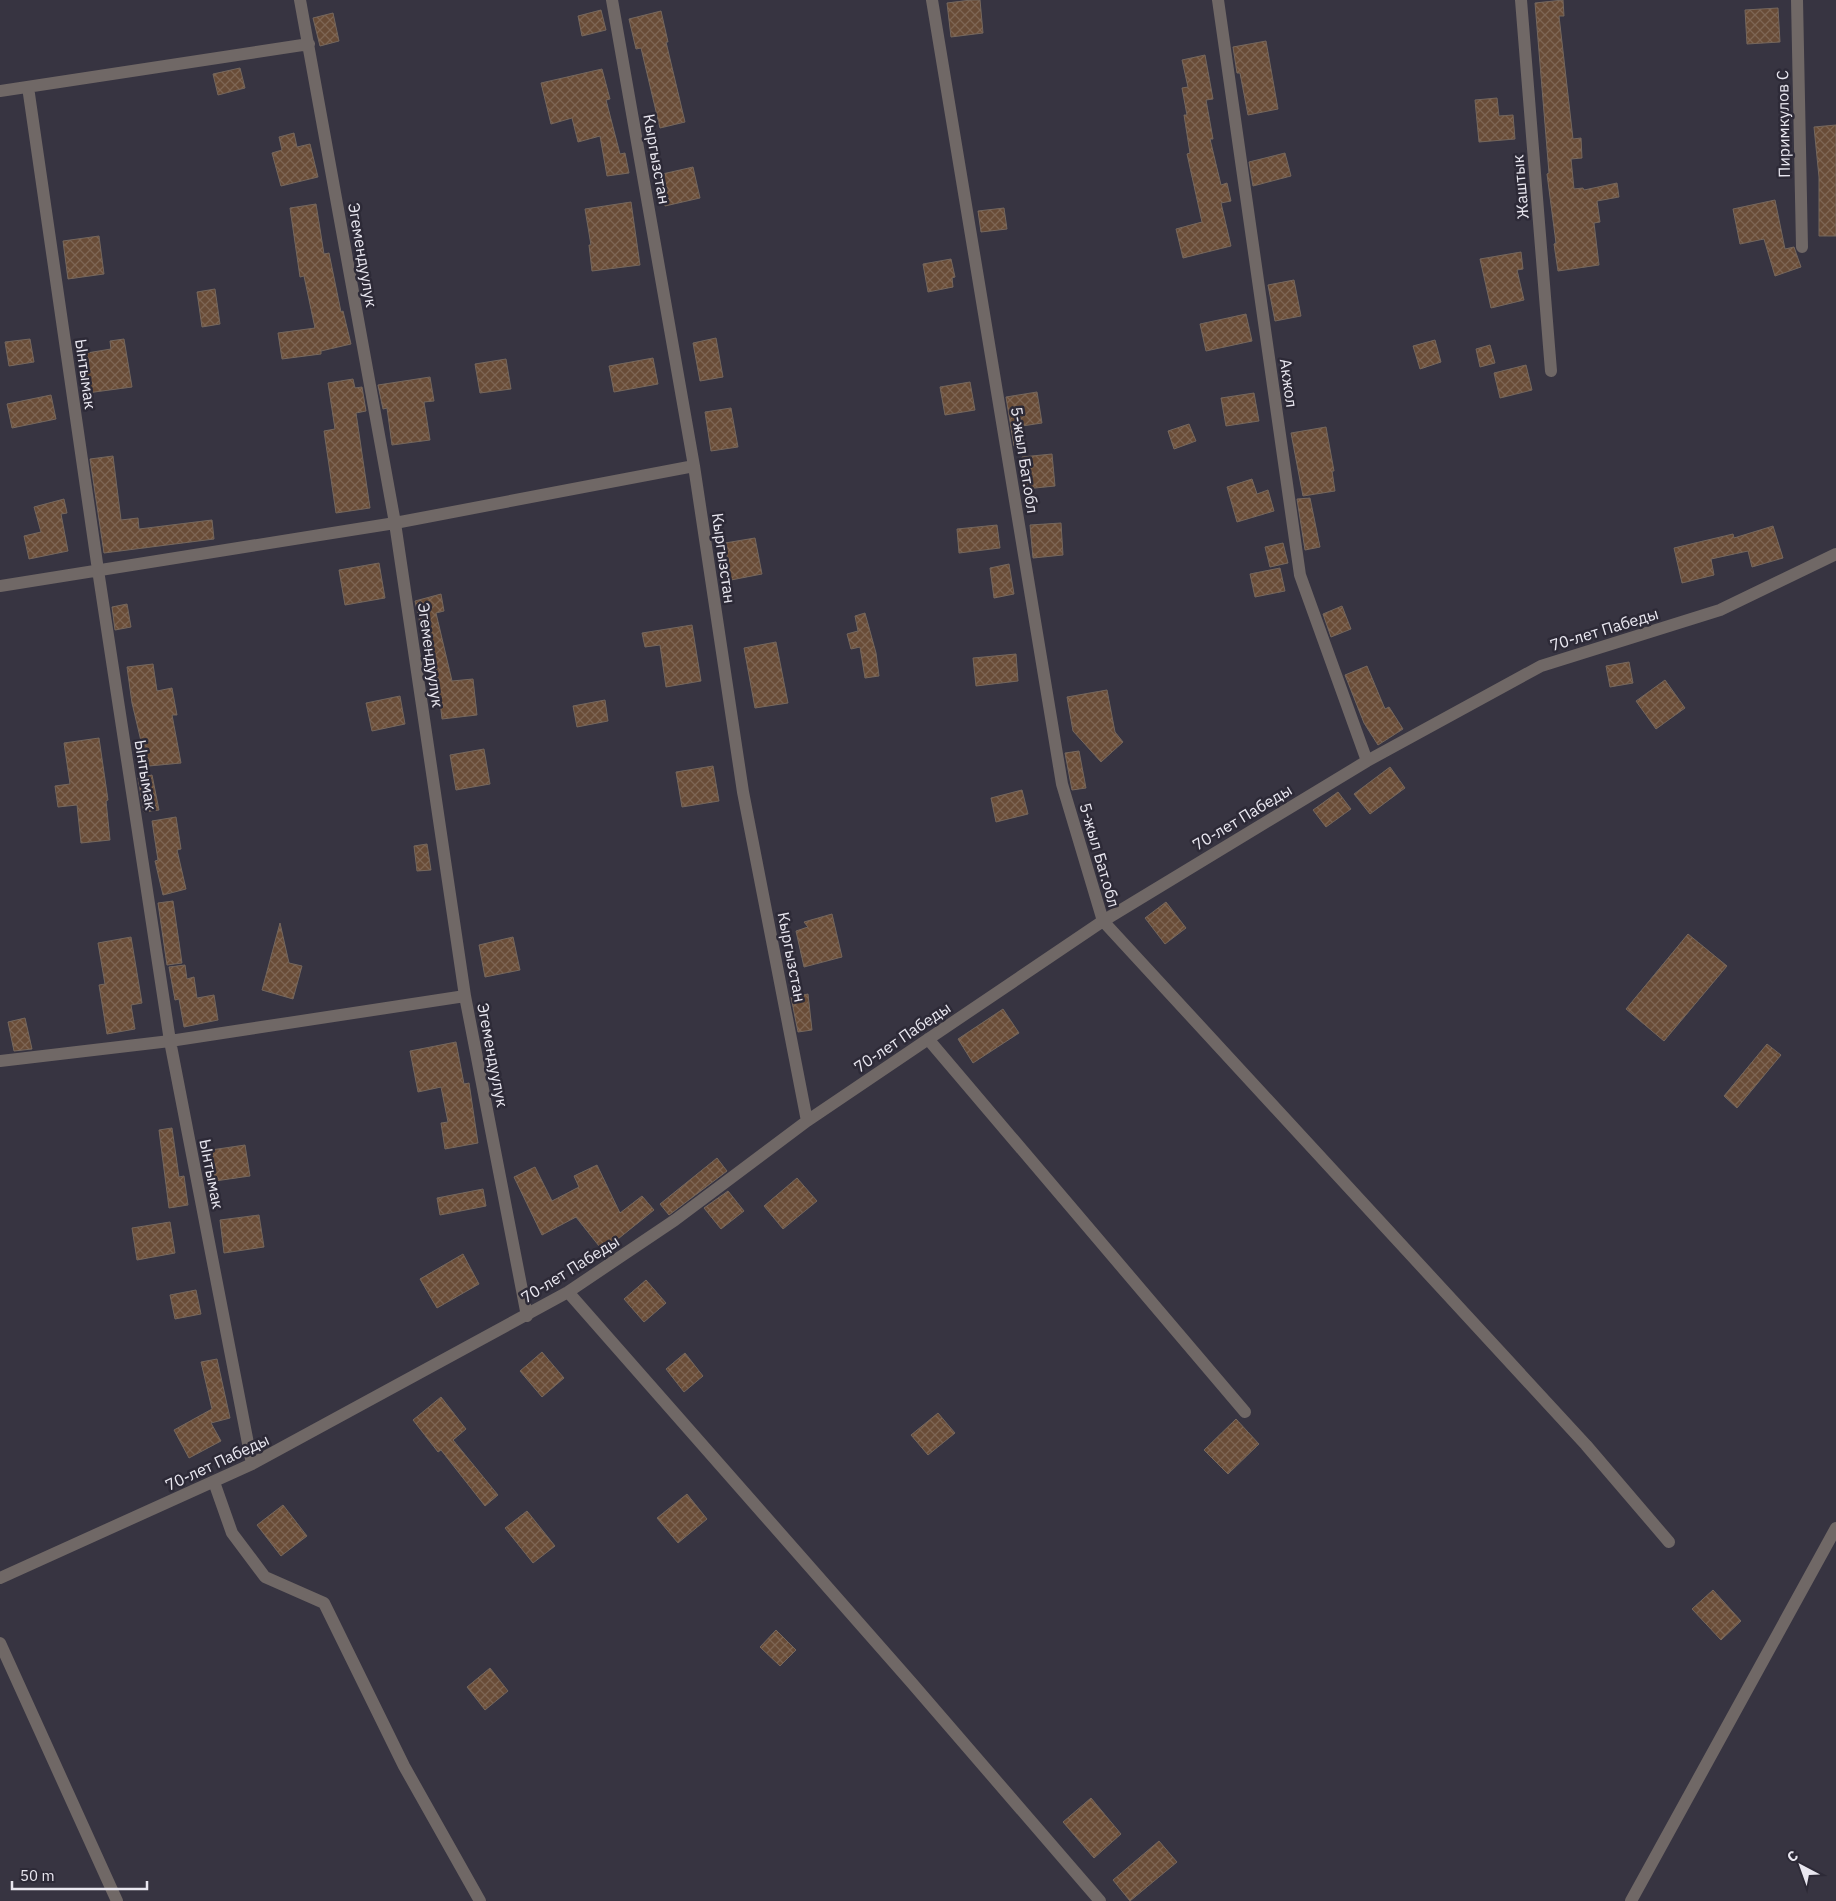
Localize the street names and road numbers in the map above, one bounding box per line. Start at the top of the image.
street label: Пиримкулов С [1772,70,1794,178]
street label: Кыргызстан [639,112,675,206]
street label: Жаштык [1507,154,1533,220]
street label: Эгемендуулук [344,201,382,309]
street label: Ынтымак [71,337,101,411]
street label: Акжол [1276,357,1302,409]
street label: 5-жыл Бат.обл [1007,405,1043,515]
street label: Кыргызстан [708,511,740,605]
street label: Эгемендуулук [414,601,448,709]
street label: 70-лет Пабеды [1547,603,1661,655]
street label: Ынтымак [131,738,161,812]
street label: 70-лет Пабеды [1189,779,1295,855]
street label: 5-жыл Бат.обл [1076,800,1124,910]
street label: Кыргызстан [773,910,811,1004]
street label: 70-лет Пабеды [850,997,954,1077]
street label: Эгемендуулук [473,1001,513,1109]
street label: Ынтымак [195,1137,229,1211]
street label: 70-лет Пабеды [517,1231,623,1307]
street label: 70-лет Пабеды [162,1429,272,1495]

